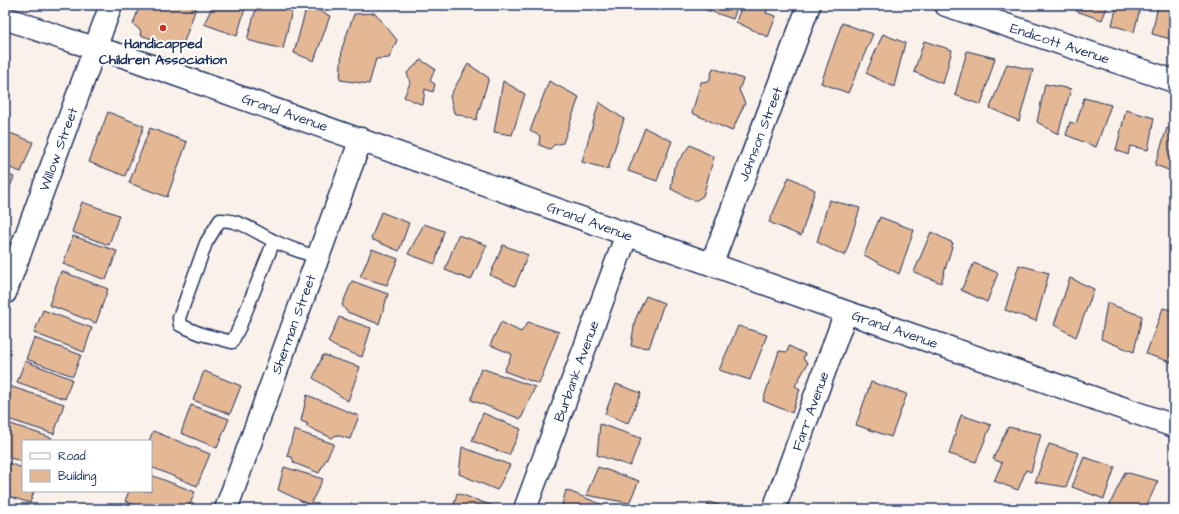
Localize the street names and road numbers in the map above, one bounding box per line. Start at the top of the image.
street label: Endicott Avenue [1007,18,1113,70]
street label: Johnson Street [734,84,788,185]
street label: Grand Avenue [239,89,331,137]
street label: Willow Street [35,104,83,194]
street label: Grand Avenue [544,197,636,247]
street label: Sherman Street [267,271,321,377]
street label: Grand Avenue [849,306,941,354]
street label: Burbank Avenue [549,318,605,425]
street label: Farr Avenue [787,368,835,454]

